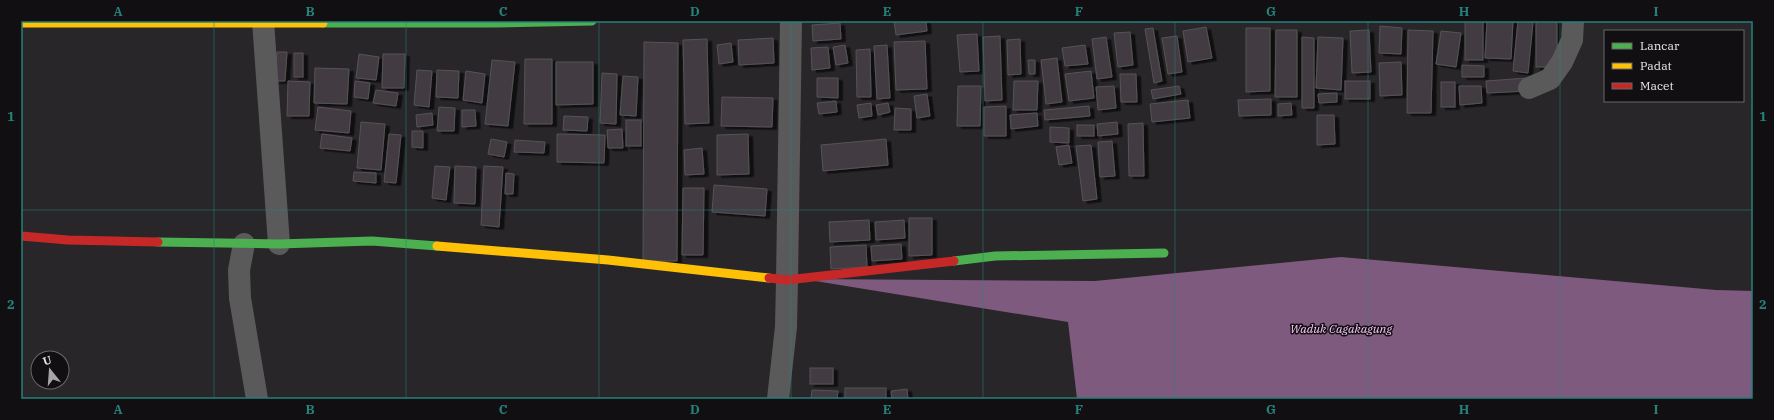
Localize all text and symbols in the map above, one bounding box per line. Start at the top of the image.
text: A [113,3,123,20]
text: B [305,3,315,20]
text: C [499,3,508,20]
text: D [690,3,700,20]
text: E [883,3,891,20]
text: F [1075,3,1083,20]
text: G [1266,3,1276,20]
text: H [1459,3,1470,20]
text: I [1654,3,1659,20]
legend [1604,30,1744,102]
text: Lancar [1640,38,1680,53]
text: Padat [1640,58,1672,73]
text: Macet [1640,78,1674,93]
text: 1 [7,108,15,125]
text: 1 [1759,108,1767,125]
text: 2 [7,296,15,313]
text: 2 [1759,296,1767,313]
water label: Waduk Cagakagung [1290,321,1392,336]
north arrow [30,350,70,390]
text: U [41,352,54,368]
text: A [113,401,123,418]
text: B [305,401,315,418]
text: C [499,401,508,418]
text: D [690,401,700,418]
text: E [883,401,891,418]
text: F [1075,401,1083,418]
text: G [1266,401,1276,418]
text: H [1459,401,1470,418]
text: I [1654,401,1659,418]

